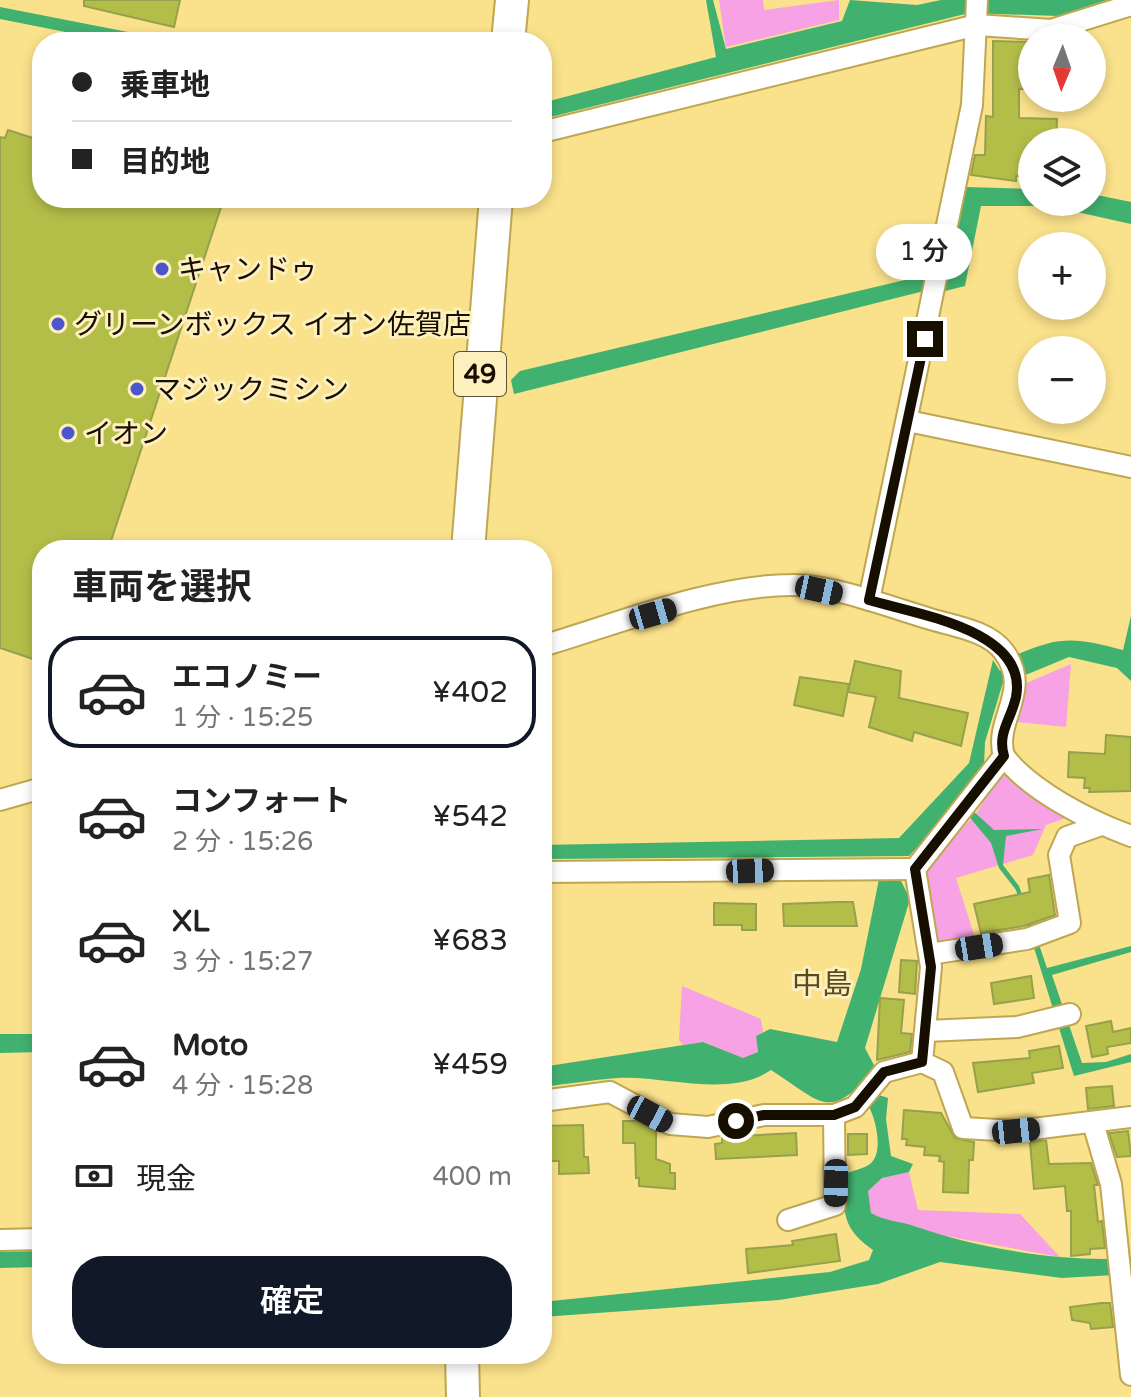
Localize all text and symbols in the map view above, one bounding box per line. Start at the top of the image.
north arrow [1018,24,1106,112]
map controls [1018,24,1106,424]
text: 乗車地 [120,67,210,104]
button: layers [1018,128,1106,216]
text: 目的地 [120,144,210,181]
callout: 1 分 [877,223,973,279]
button: + [1018,232,1106,320]
text: 1 分 [899,236,949,267]
place label: キャンドゥ [178,253,318,287]
marker: キャンドゥ [153,260,171,278]
place label: グリーンボックス イオン佐賀店 [74,308,471,342]
marker: グリーンボックス イオン佐賀店 [49,315,67,333]
route end [907,321,943,357]
button: − [1018,336,1106,424]
road number: 49 [454,352,506,396]
place label: マジックミシン [153,373,349,407]
marker: マジックミシン [128,380,146,398]
place label: イオン [84,417,168,451]
marker: イオン [59,424,77,442]
text: 車両を選択 [72,566,252,609]
car [793,573,845,607]
car [627,596,679,632]
icon: car [76,656,148,728]
text: エコノミー [172,659,322,696]
text: ¥402 [432,674,508,711]
text: 1 分 · 15:25 [172,702,313,733]
icon: car [76,780,148,852]
text: コンフォート [172,783,351,820]
text: ¥542 [432,798,508,835]
text: 2 分 · 15:26 [172,826,313,857]
car [726,858,774,884]
text: XL [172,903,209,940]
icon: car [76,904,148,976]
text: ¥683 [432,922,508,959]
car [953,931,1005,963]
text: 3 分 · 15:27 [172,946,313,977]
district label: 中島 [792,966,852,1003]
text: Moto [172,1027,248,1064]
icon: car [76,1028,148,1100]
text: ¥459 [432,1046,508,1083]
text: 4 分 · 15:28 [172,1070,313,1101]
car [623,1092,677,1136]
route start [718,1103,754,1139]
car [991,1117,1041,1145]
icon: cash [72,1154,116,1198]
car [824,1159,848,1207]
text: 現金 [136,1161,196,1198]
text: 400 m [432,1161,512,1192]
button: 確定 [72,1256,512,1348]

